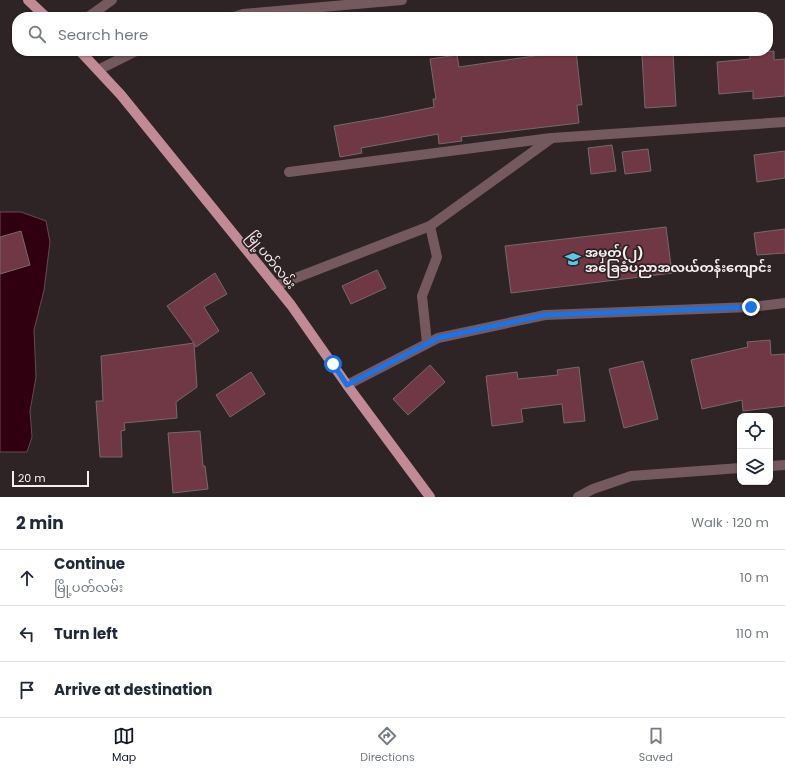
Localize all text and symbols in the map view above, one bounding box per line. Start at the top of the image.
search box [12,12,773,56]
icon: search [26,23,48,45]
text: Search here [58,24,148,45]
street label: မြို့ပတ်လမ်း [242,227,301,294]
place label: အမှတ်(၂) အခြေခံပညာအလယ်တန်းကျောင်း [585,243,772,279]
school or university icon: အမှတ်(၂) အခြေခံပညာအလယ်တန်းကျောင်း [564,250,582,268]
route end [742,298,760,316]
route start [324,355,342,373]
map controls [737,413,773,485]
button: locate [737,413,773,449]
button: layers [737,449,773,485]
scale bar [12,469,89,488]
text: 20 m [18,470,46,486]
text: 2 min [16,511,64,535]
text: Walk · 120 m [691,513,769,532]
text: Continue [54,553,125,574]
icon: ahead [16,567,38,589]
text: 10 m [740,568,769,587]
text: မြို့ပတ်လမ်း [54,578,123,597]
icon: left [16,623,38,645]
text: Turn left [54,623,118,644]
text: 110 m [736,624,769,643]
icon: arrive [16,679,38,701]
text: Arrive at destination [54,679,212,700]
tab: Map [112,725,136,766]
tab: Directions [360,725,415,766]
tab: Saved [639,725,673,766]

